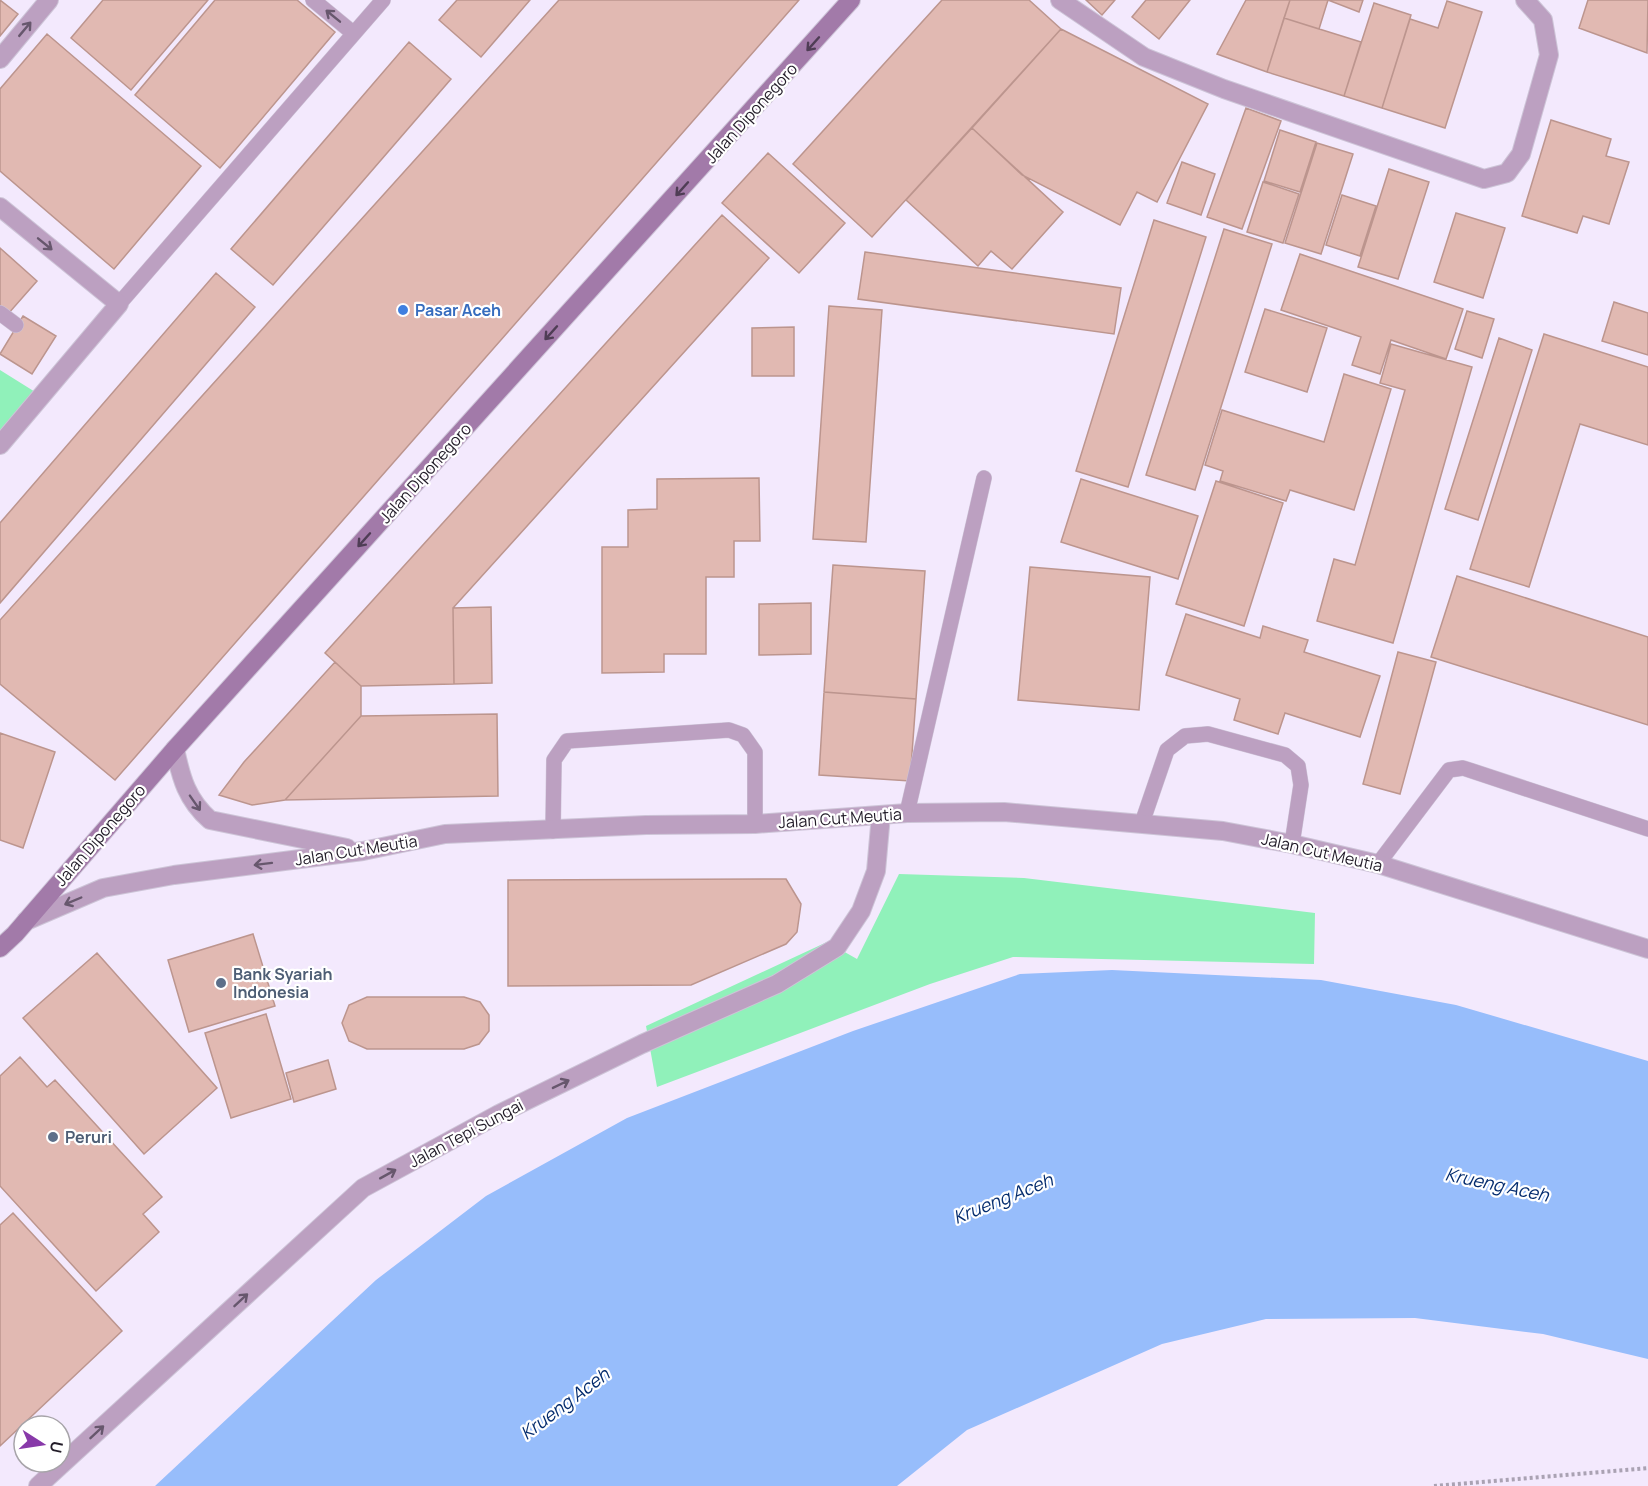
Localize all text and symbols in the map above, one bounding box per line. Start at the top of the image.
one-way arrow [325,10,341,23]
one-way arrow [18,21,31,37]
one-way arrow [806,36,820,51]
street label: Jalan Diponegoro [700,58,802,168]
one-way arrow [675,181,689,196]
one-way arrow [37,237,53,250]
place label: Pasar Aceh [415,299,501,321]
marker: Pasar Aceh [396,303,410,317]
one-way arrow [544,325,558,340]
street label: Jalan Diponegoro [374,418,476,528]
one-way arrow [357,532,371,547]
street label: Jalan Diponegoro [50,780,150,890]
one-way arrow [189,795,201,811]
street label: Jalan Cut Meutia [778,803,902,833]
street label: Jalan Cut Meutia [1259,827,1385,877]
street label: Jalan Cut Meutia [293,829,419,871]
one-way arrow [254,859,274,870]
one-way arrow [64,896,82,907]
place label: Bank Syariah Indonesia [233,963,332,1003]
marker: Bank Syariah Indonesia [214,976,228,990]
one-way arrow [551,1077,569,1089]
street label: Jalan Tepi Sungai [405,1094,527,1172]
place label: Peruri [65,1126,112,1148]
marker: Peruri [46,1130,60,1144]
water label: Krueng Aceh [1443,1161,1553,1207]
water label: Krueng Aceh [949,1167,1057,1229]
one-way arrow [379,1168,397,1179]
one-way arrow [233,1293,248,1307]
water label: Krueng Aceh [515,1361,615,1444]
north arrow [12,1414,72,1474]
one-way arrow [89,1425,104,1439]
text: U [45,1439,69,1455]

